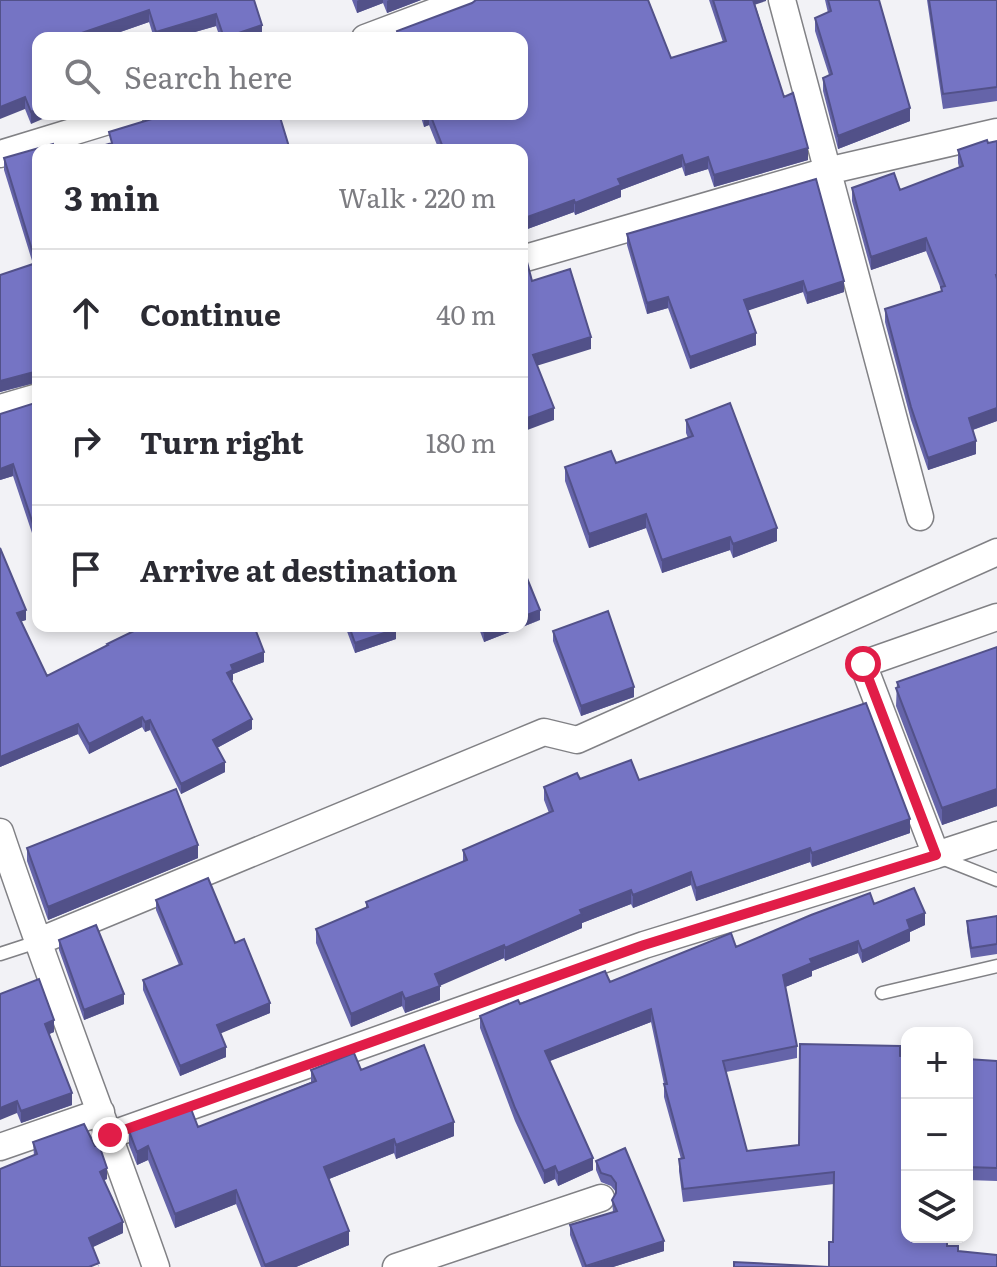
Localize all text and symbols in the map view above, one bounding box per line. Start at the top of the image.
search box [32,32,528,120]
icon: search [60,54,104,98]
text: Search here [124,54,292,98]
text: 3 min [64,171,160,221]
text: Walk · 220 m [339,177,496,216]
icon: ahead [64,291,108,335]
text: Continue [140,291,281,335]
text: 40 m [436,294,496,333]
icon: right [64,419,108,463]
text: Turn right [140,419,304,463]
text: 180 m [426,422,496,461]
icon: arrive [64,547,108,591]
text: Arrive at destination [140,547,457,591]
route start [845,646,881,682]
map controls [901,1027,973,1243]
button: + [901,1027,973,1099]
button: − [901,1099,973,1171]
route end [92,1117,128,1153]
button: layers [901,1171,973,1243]

